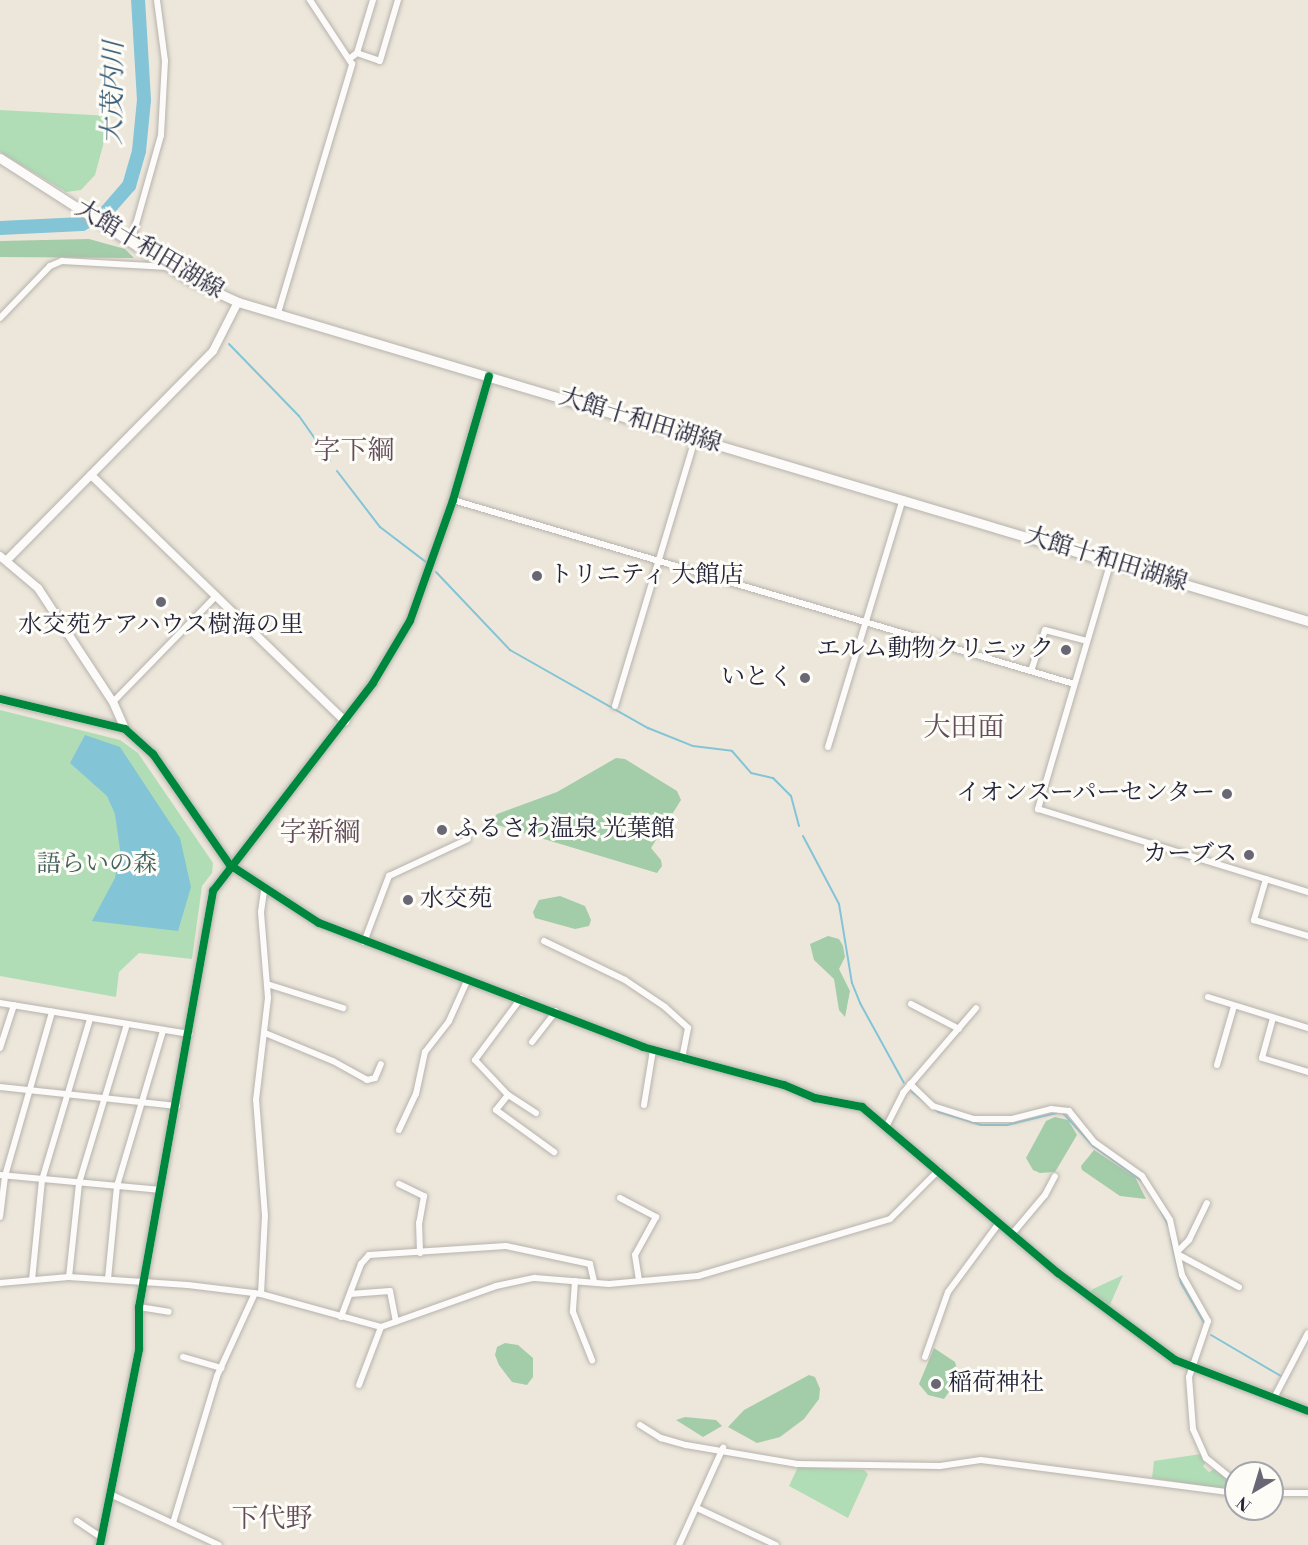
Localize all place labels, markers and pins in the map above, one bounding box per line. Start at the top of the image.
place label: トリニティ 大館店 [549,562,746,590]
marker: トリニティ 大館店 [530,569,544,583]
marker: 水交苑ケアハウス樹海の里 [154,595,168,609]
place label: 水交苑ケアハウス樹海の里 [17,612,305,640]
place label: エルム動物クリニック [814,636,1054,664]
marker: エルム動物クリニック [1059,643,1073,657]
place label: いとく [721,664,793,692]
marker: いとく [798,671,812,685]
place label: イオンスーパーセンター [952,780,1215,808]
marker: イオンスーパーセンター [1220,787,1234,801]
place label: ふるさわ温泉 光葉館 [454,816,675,844]
marker: ふるさわ温泉 光葉館 [435,823,449,837]
place label: カーブス [1141,841,1237,869]
marker: カーブス [1242,848,1256,862]
place label: 水交苑 [420,886,492,914]
marker: 水交苑 [401,893,415,907]
place label: 稲荷神社 [948,1370,1044,1398]
marker: 稲荷神社 [929,1377,943,1391]

